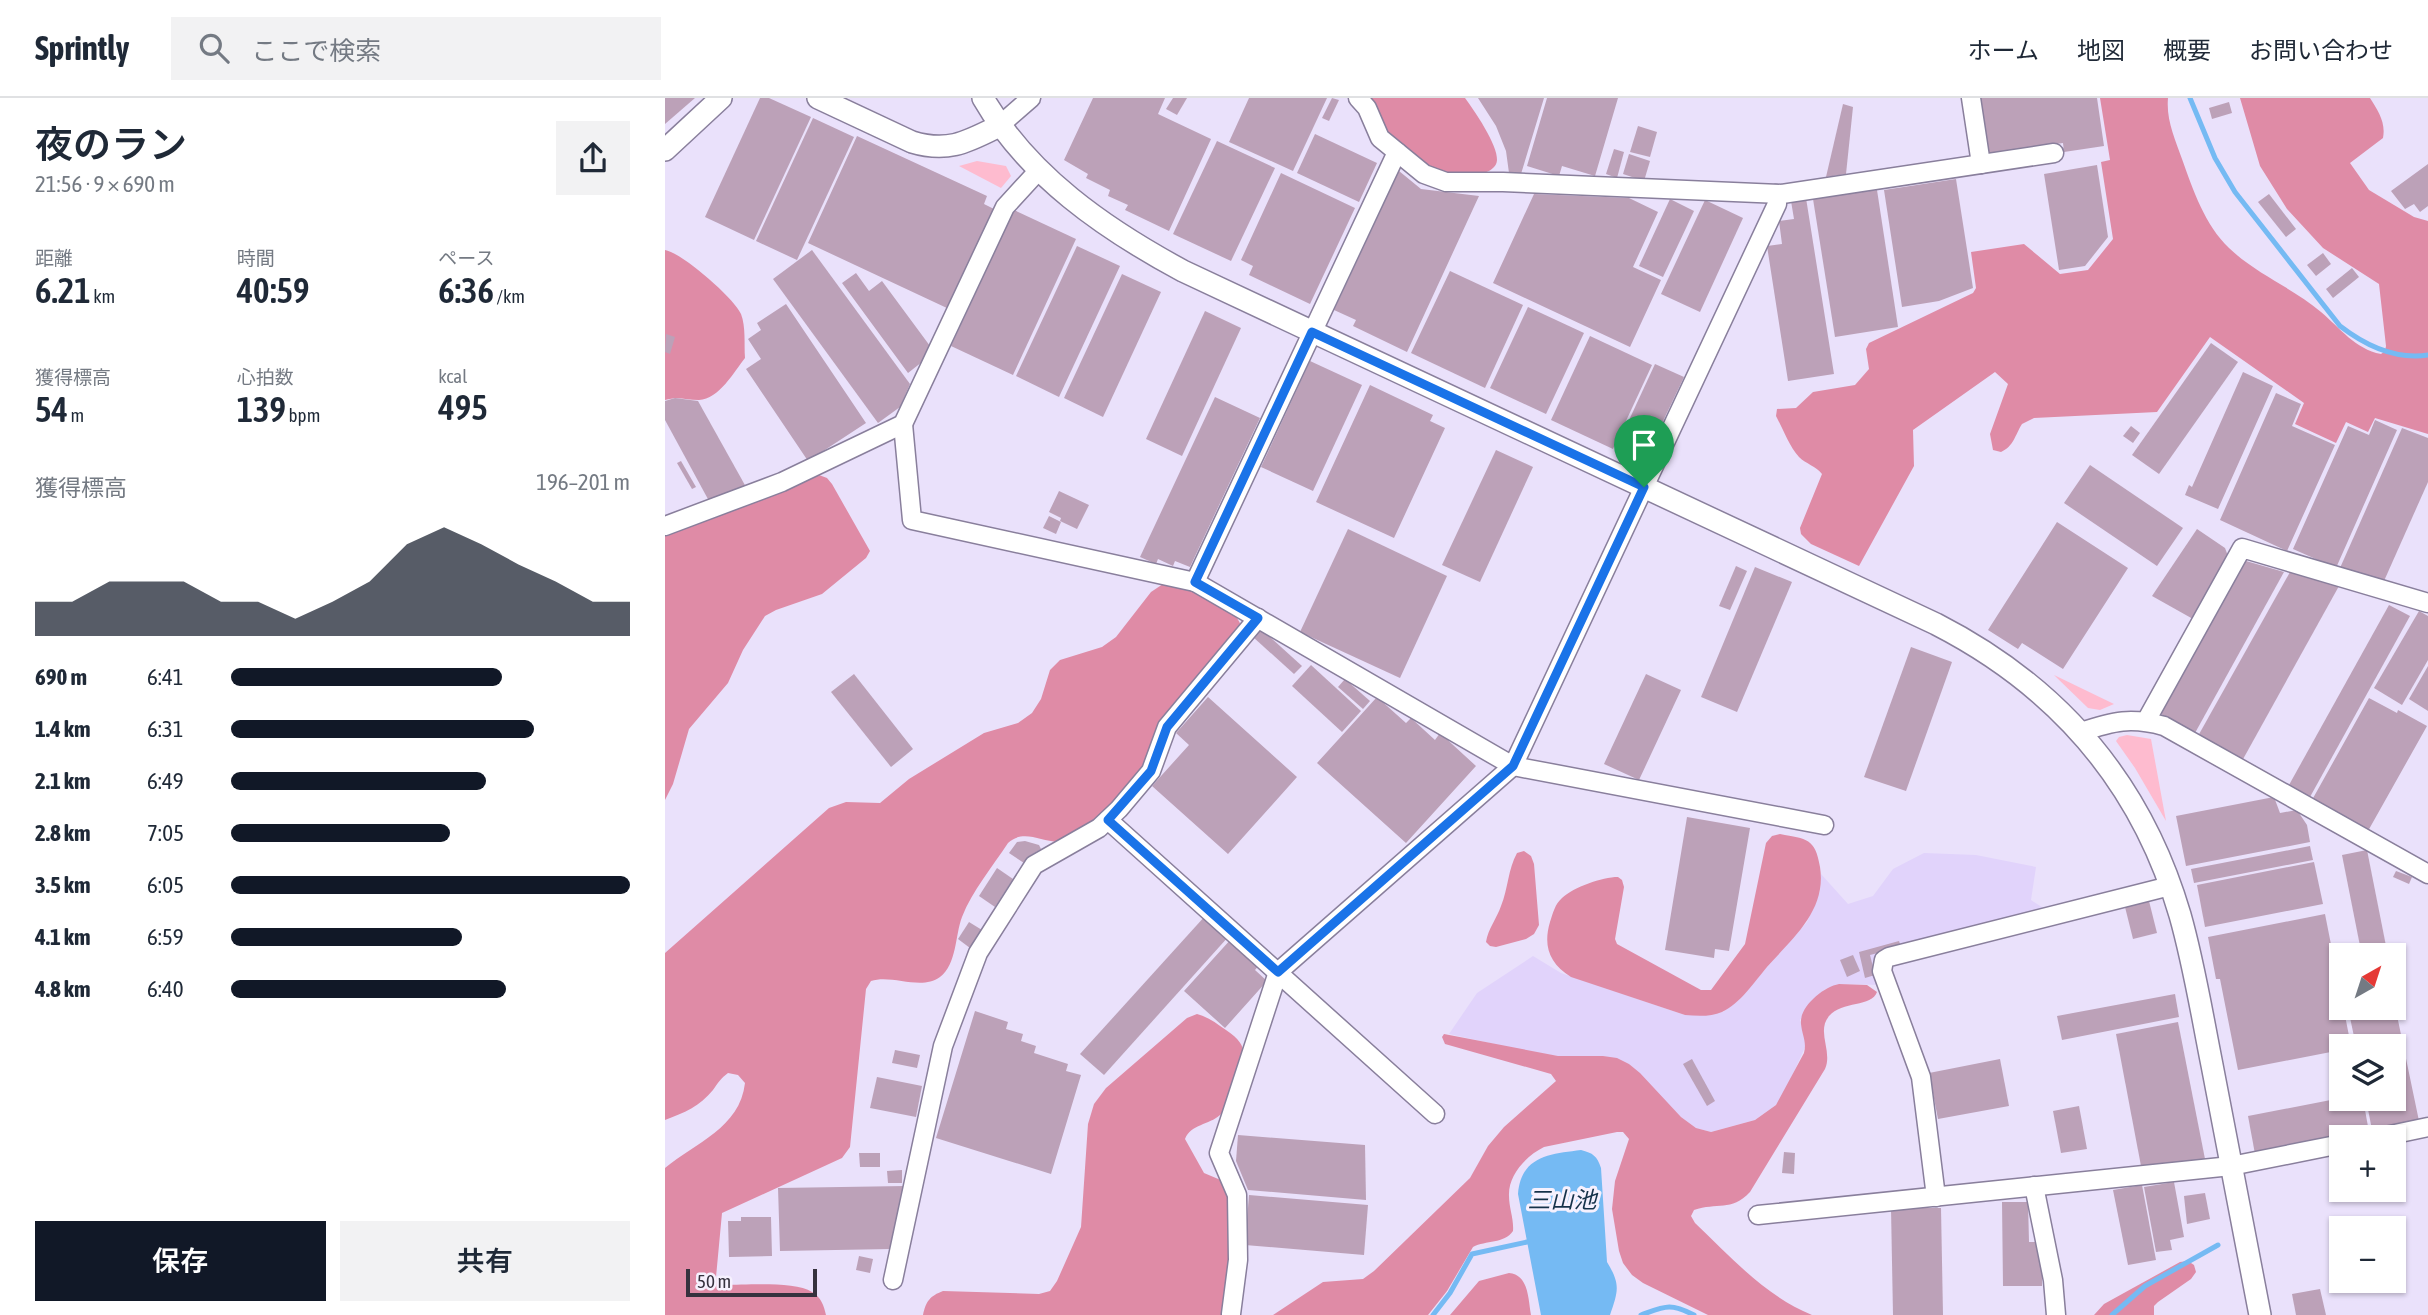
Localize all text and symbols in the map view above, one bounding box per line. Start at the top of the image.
search box [171,17,661,80]
text: Sprintly [35,29,129,67]
icon: search [195,29,233,67]
text: ここで検索 [251,36,381,66]
text: ホーム [1968,37,2039,64]
text: 地図 [2077,37,2125,64]
text: 概要 [2163,37,2211,64]
text: お問い合わせ [2249,37,2393,64]
button: share [556,121,630,195]
text: 夜のラン [35,123,187,166]
text: 21:56 · 9 × 690 m [35,171,175,197]
text: 距離 [35,247,73,269]
text: 時間 [237,247,275,269]
text: ペース [438,247,494,269]
text: 6.21 [35,270,91,310]
text: 40:59 [237,270,309,310]
text: 6:36 [438,270,494,310]
text: km [91,285,115,307]
text: /km [494,285,525,307]
text: kcal [438,365,467,387]
text: 獲得標高 [35,366,111,388]
text: 心拍数 [237,366,294,388]
text: 495 [438,387,488,427]
text: 54 [35,389,68,429]
text: 139 [237,389,286,429]
text: m [68,404,84,426]
text: bpm [286,404,320,426]
pin [1614,415,1674,487]
icon: arrive [1625,426,1663,464]
text: 196–201 m [536,469,630,495]
text: 獲得標高 [35,475,127,501]
text: 690 m [35,664,87,690]
text: 6:41 [147,664,184,690]
text: 1.4 km [35,716,91,742]
text: 6:31 [147,716,184,742]
text: 2.1 km [35,768,91,794]
text: 6:49 [147,768,184,794]
text: 2.8 km [35,820,91,846]
text: 7:05 [147,820,184,846]
text: 3.5 km [35,872,91,898]
text: 6:05 [147,872,184,898]
text: 4.1 km [35,924,91,950]
text: 6:59 [147,924,184,950]
north arrow [2329,943,2406,1020]
map controls [2329,943,2406,1293]
text: 4.8 km [35,976,91,1002]
text: 6:40 [147,976,184,1002]
button: layers [2329,1034,2406,1111]
button: + [2329,1125,2406,1202]
water label: 三山池 [1528,1187,1599,1213]
button: − [2329,1216,2406,1293]
button: 保存 [35,1221,326,1301]
button: 共有 [340,1221,630,1301]
scale bar [686,1266,817,1298]
text: 50 m [697,1270,731,1292]

